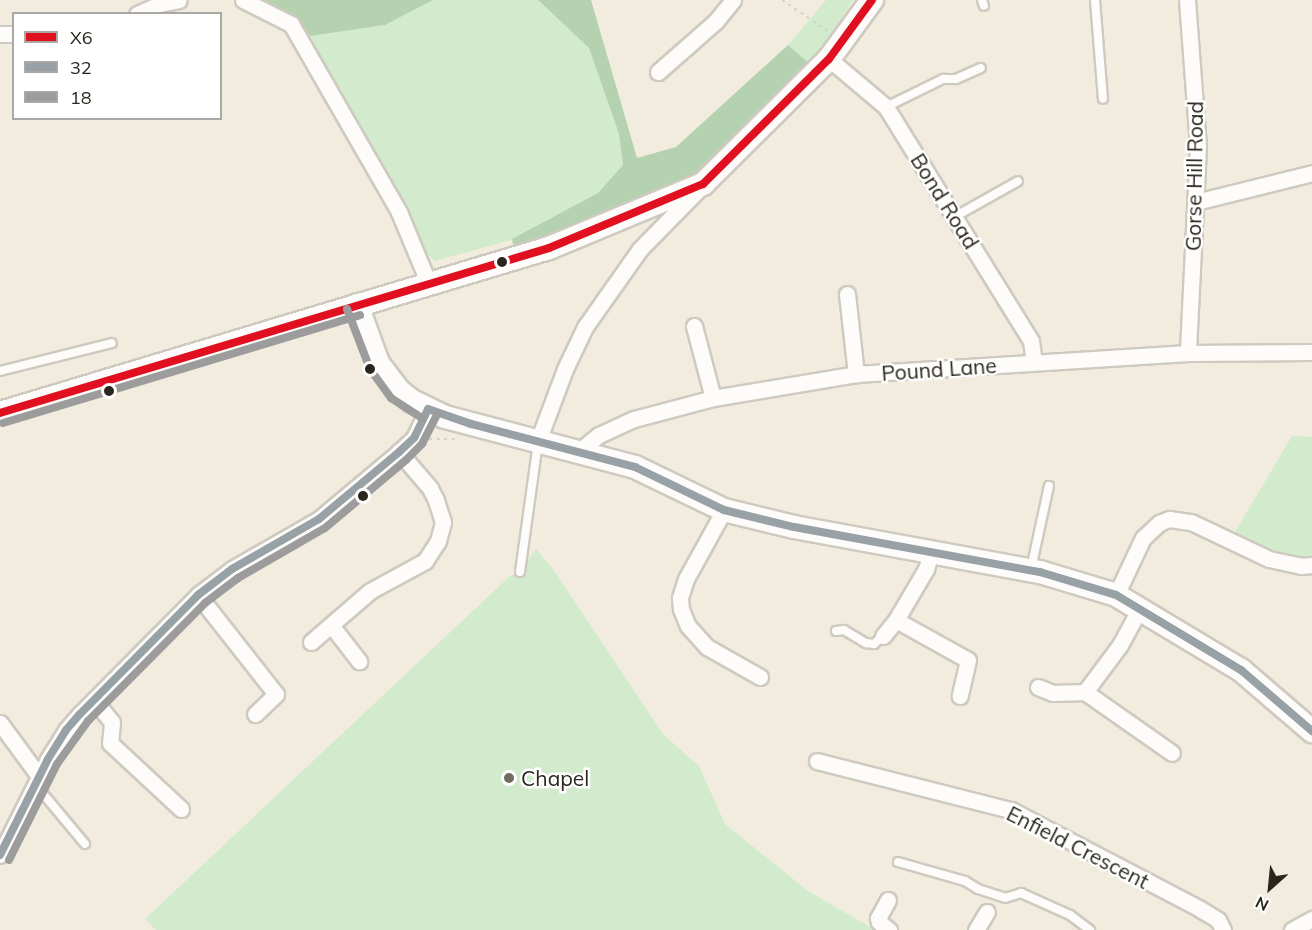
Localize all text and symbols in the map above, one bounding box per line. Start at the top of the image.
legend [12,12,222,120]
text: X6 [70,26,93,49]
text: 32 [70,56,92,79]
text: 18 [70,86,92,109]
street label: Gorse Hill Road [1180,101,1208,251]
street label: Bond Road [906,148,984,254]
unlabelled marker [496,256,508,268]
street label: Pound Lane [881,352,997,386]
unlabelled marker [364,363,376,375]
unlabelled marker [103,385,115,397]
unlabelled marker [357,490,369,502]
place label: Chapel [521,765,589,791]
marker: Chapel [502,771,516,785]
street label: Enfield Crescent [1003,800,1153,894]
north arrow [1240,858,1300,918]
text: N [1252,892,1272,916]

